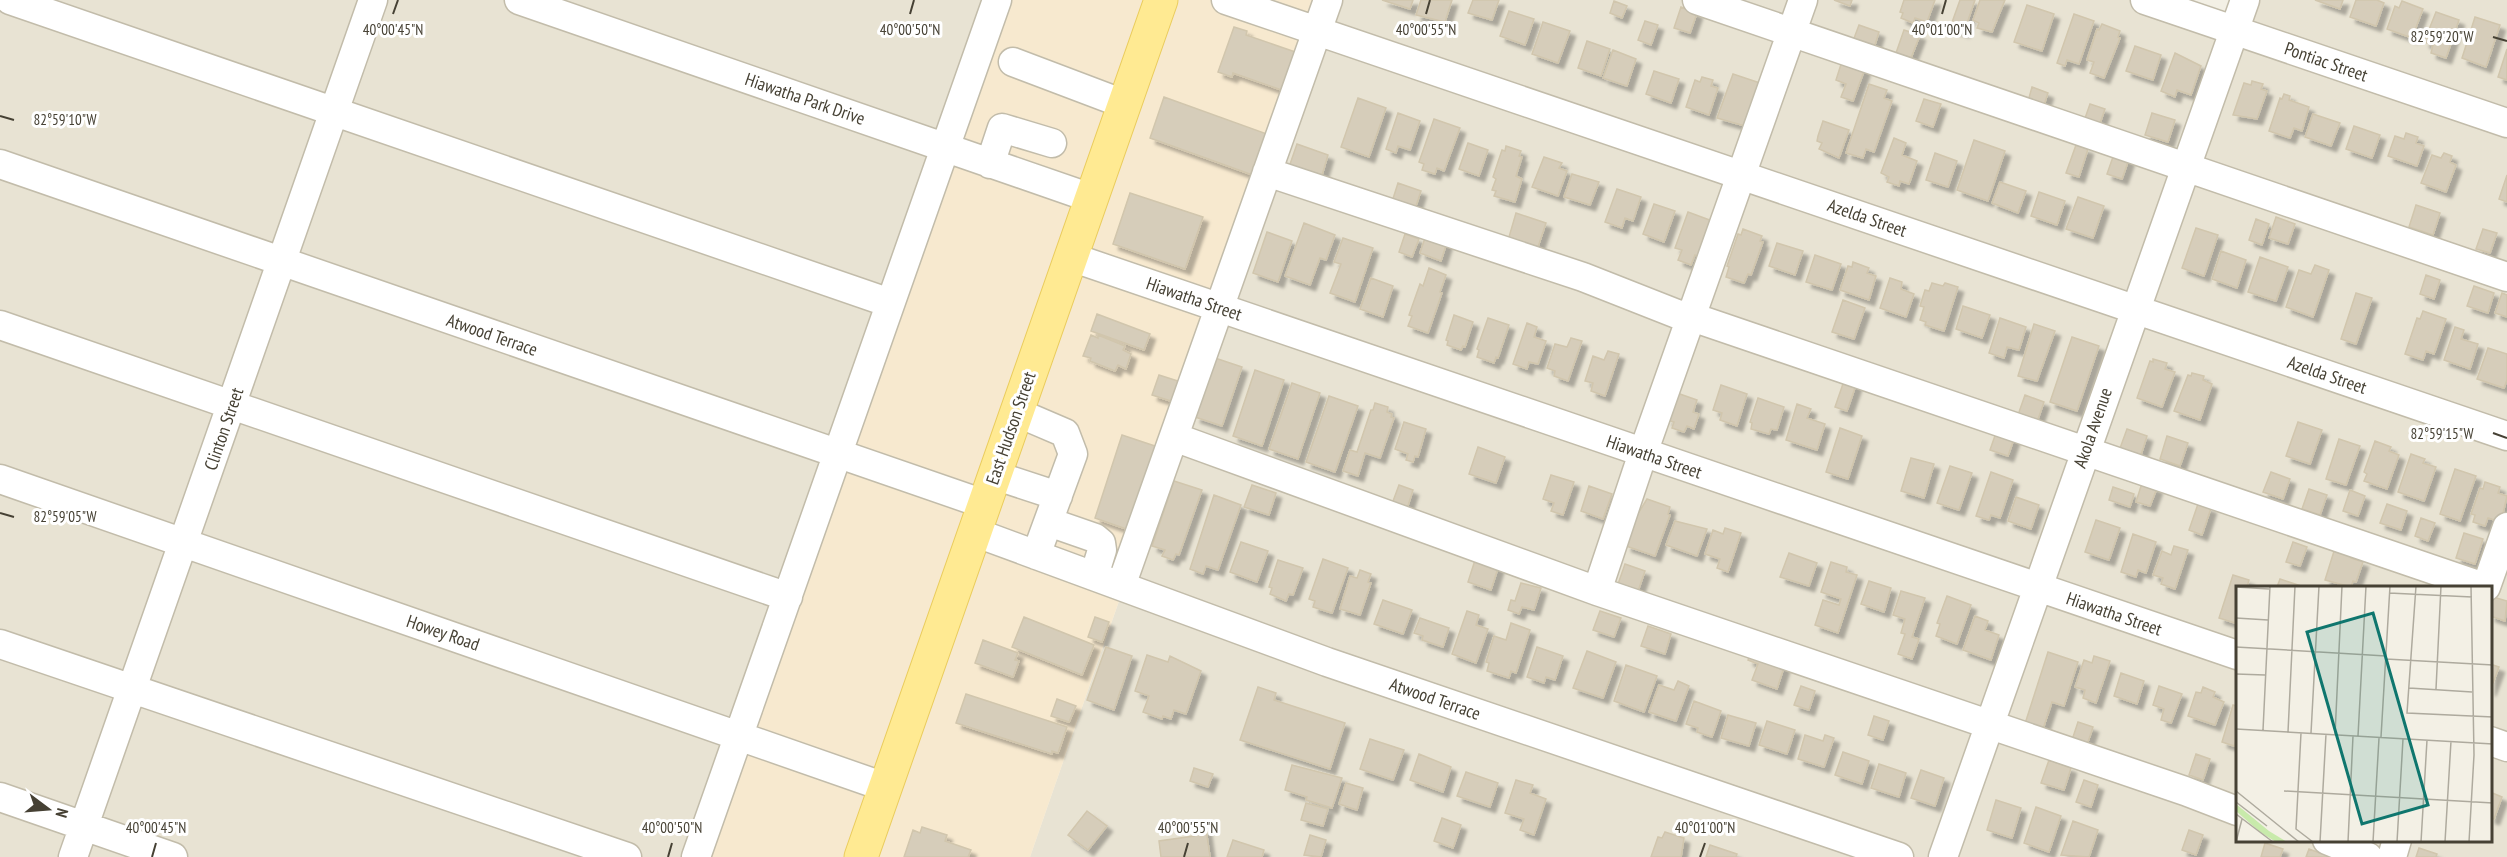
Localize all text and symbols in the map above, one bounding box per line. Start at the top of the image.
text: 40°00'45"N [363,20,423,39]
text: 40°00'50"N [880,20,940,39]
text: 40°00'55"N [1396,20,1456,39]
text: 40°01'00"N [1912,20,1972,39]
text: 82°59'20"W [2410,27,2474,46]
street label: Pontiac Street [2282,37,2371,86]
street label: Hiawatha Park Drive [742,67,868,130]
text: 82°59'10"W [33,110,97,129]
street label: Azelda Street [1825,193,1910,242]
street label: Hiawatha Street [1143,271,1245,326]
street label: Atwood Terrace [444,308,541,361]
street label: Azelda Street [2285,350,2370,399]
street label: East Hudson Street [980,368,1041,487]
street label: Clinton Street [199,384,248,473]
street label: Akola Avenue [2068,385,2117,471]
text: 82°59'15"W [2410,424,2474,443]
street label: Hiawatha Street [1603,429,1705,484]
text: 82°59'05"W [33,507,97,526]
street label: Hiawatha Street [2063,586,2165,641]
inset map [2236,586,2492,842]
street label: Howey Road [404,609,483,656]
street label: Atwood Terrace [1387,672,1484,725]
north arrow [18,779,78,839]
text: N [52,806,73,820]
text: 40°00'45"N [126,818,186,837]
text: 40°00'50"N [642,818,702,837]
text: 40°00'55"N [1158,818,1218,837]
text: 40°01'00"N [1675,818,1735,837]

